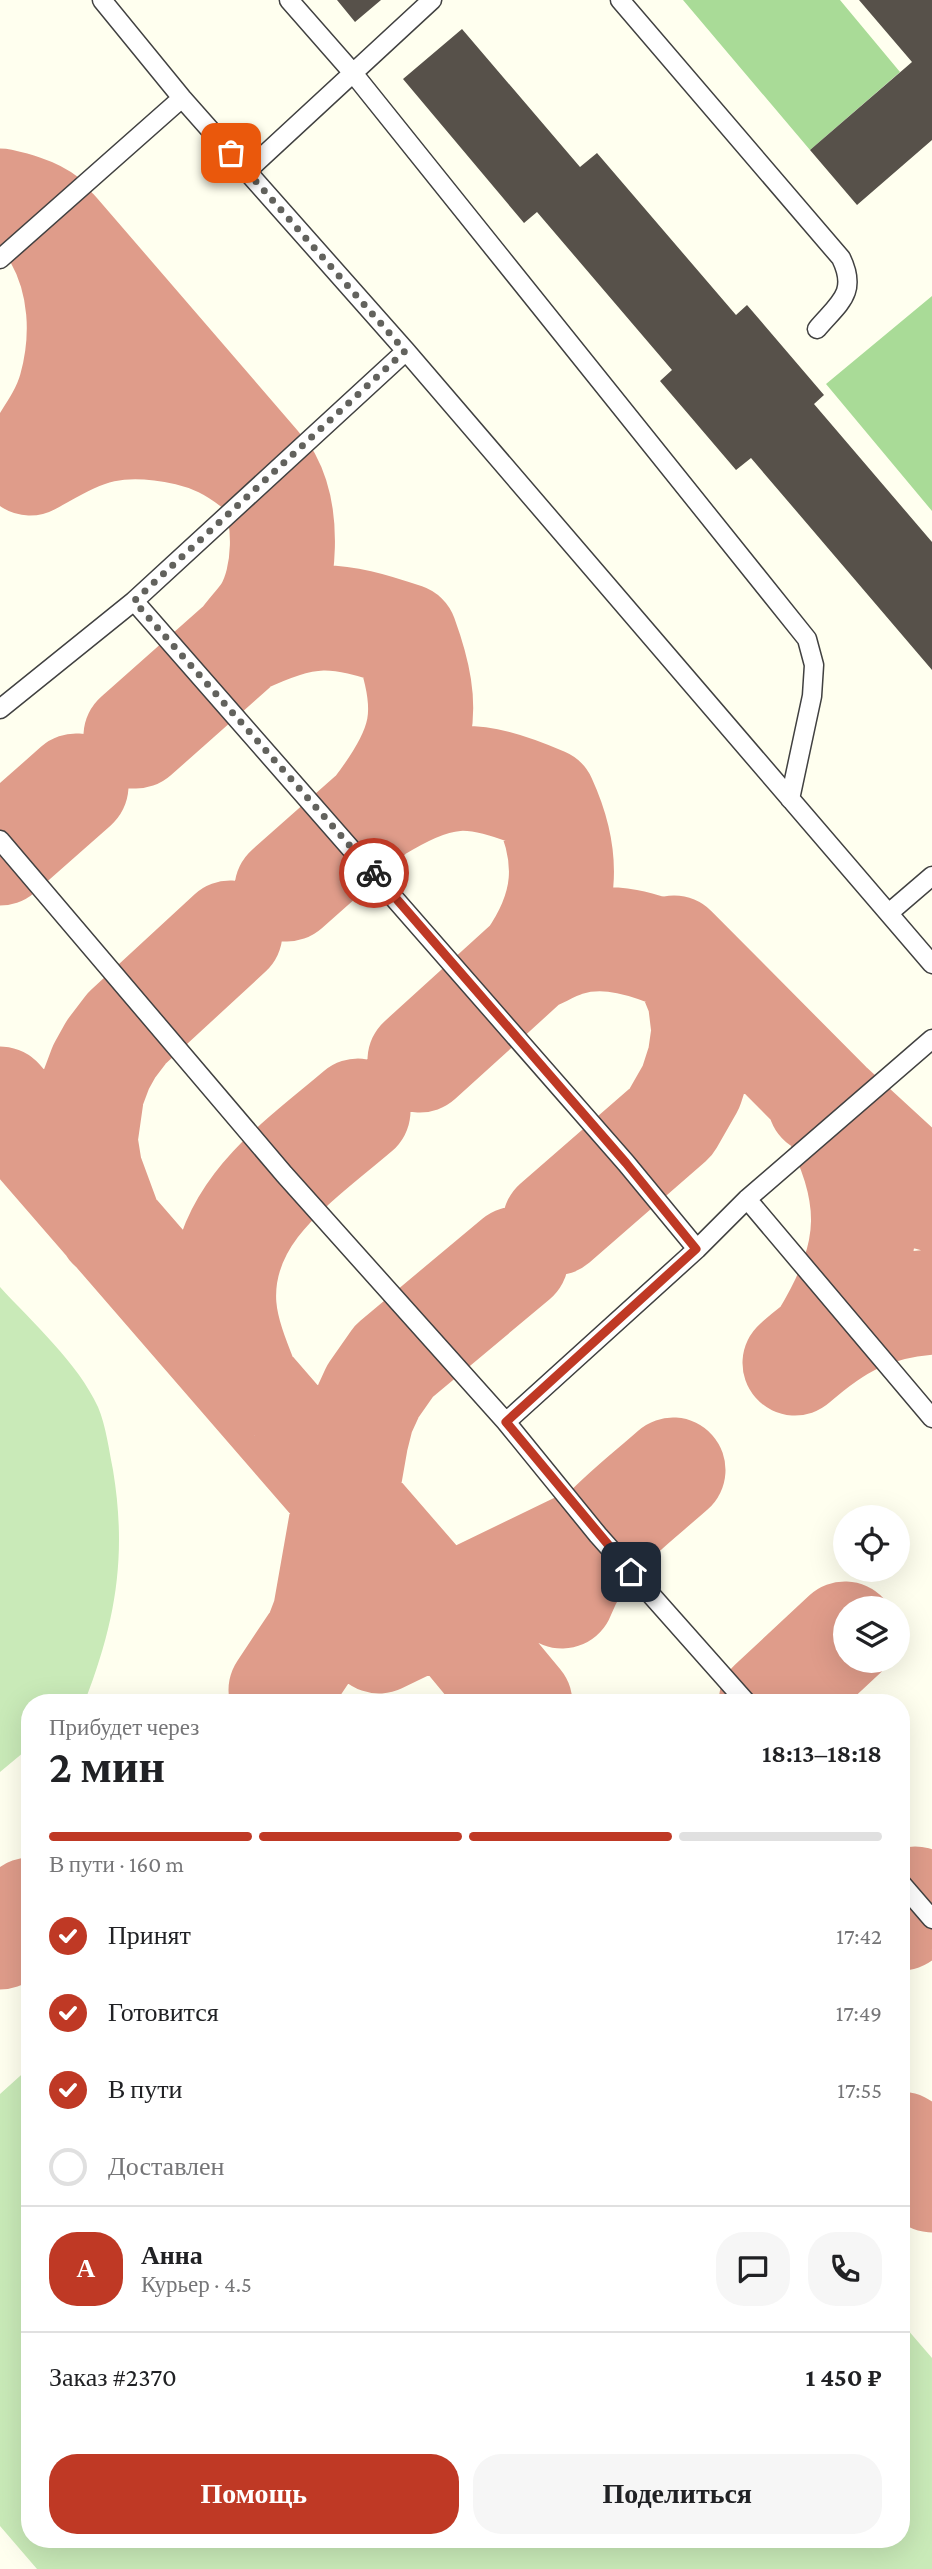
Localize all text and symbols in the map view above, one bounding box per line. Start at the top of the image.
pin [201,123,261,183]
icon: bag [212,134,250,172]
courier [339,838,409,908]
icon: bike [355,854,393,892]
map controls [833,1505,910,1673]
button: locate [833,1505,910,1582]
pin [601,1542,661,1602]
icon: home [612,1553,650,1591]
button: layers [833,1596,910,1673]
text: Прибудет через [49,1714,199,1740]
text: 18:13–18:18 [762,1739,882,1768]
text: 2 мин [49,1741,165,1792]
text: В пути · 160 m [49,1851,184,1877]
icon: check [49,1917,87,1955]
text: Принят [108,1921,191,1950]
text: 17:42 [836,1923,882,1949]
icon: check [49,1994,87,2032]
text: Готовится [108,1998,219,2027]
text: 17:49 [836,2000,882,2026]
icon: check [49,2071,87,2109]
text: В пути [108,2075,182,2104]
text: 17:55 [837,2077,882,2103]
text: Доставлен [108,2152,225,2181]
button: chat [716,2232,790,2306]
button: phone [808,2232,882,2306]
text: Анна [141,2241,203,2270]
text: А [77,2254,95,2283]
text: Курьер · 4.5 [141,2271,252,2297]
text: Заказ #2370 [49,2363,177,2392]
text: 1 450 ₽ [805,2363,882,2392]
button: Помощь [49,2454,459,2534]
button: Поделиться [473,2454,882,2534]

